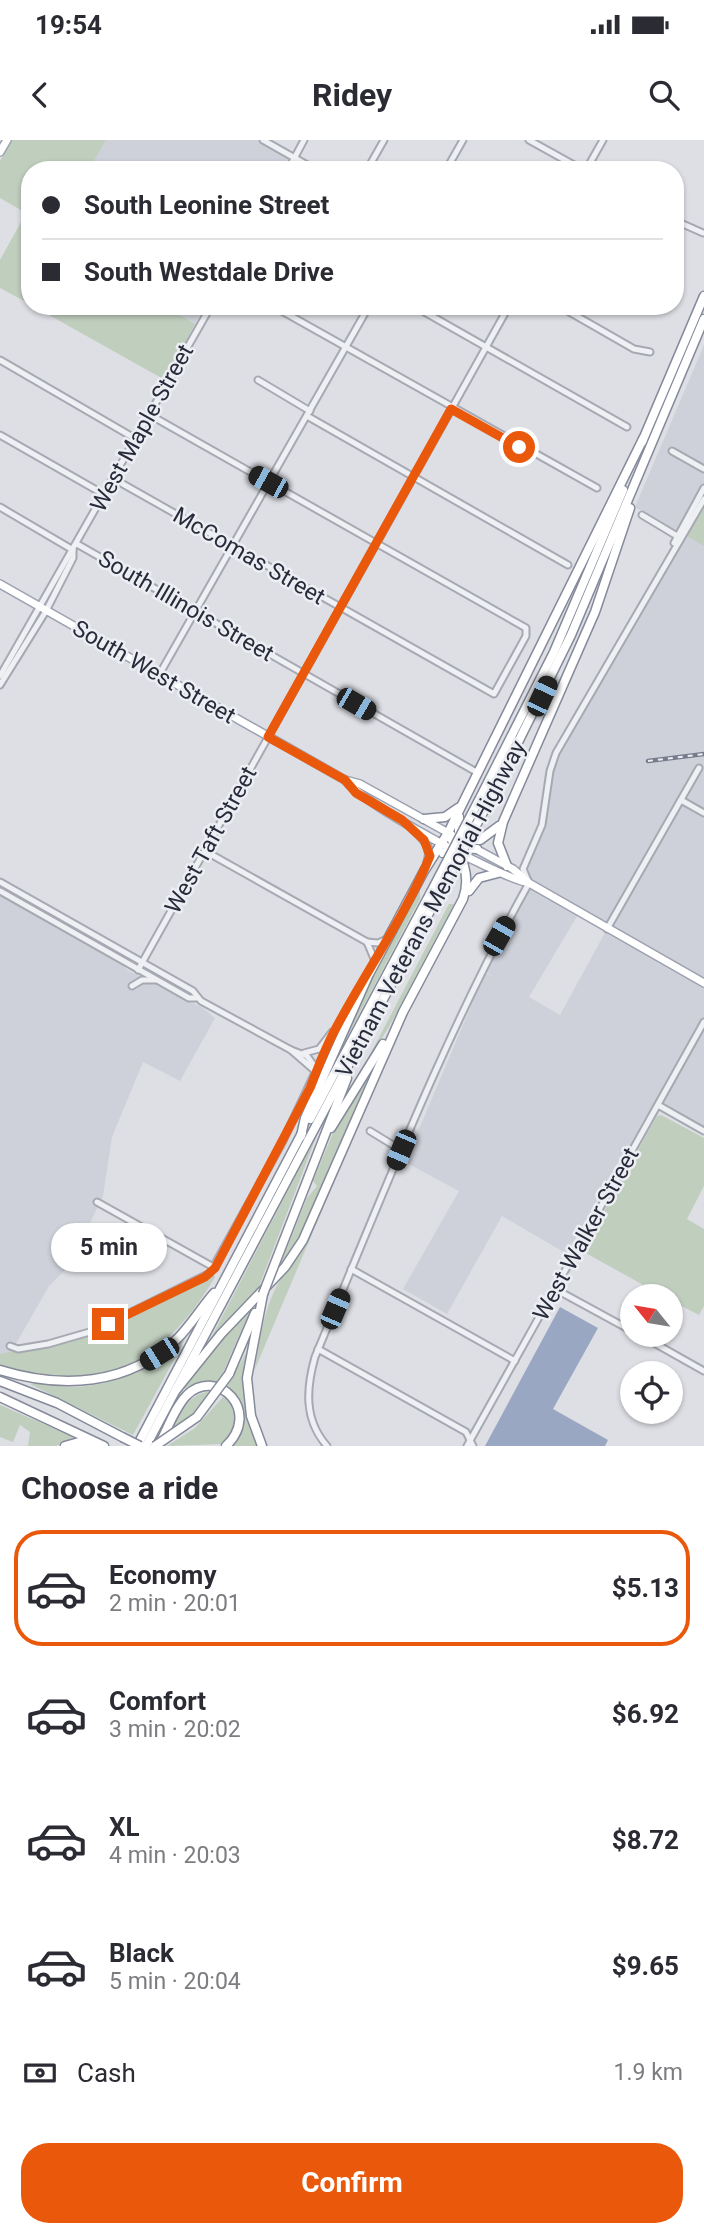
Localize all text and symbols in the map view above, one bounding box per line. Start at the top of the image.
text: 19:54 [35,10,102,40]
icon: back [21,76,59,114]
text: Ridey [312,76,392,114]
icon: search [645,76,683,114]
text: South Leonine Street [84,190,329,220]
text: South Westdale Drive [84,257,334,287]
street label: West Maple Street [85,340,199,516]
route start [503,431,535,463]
car [245,463,292,501]
street label: McComas Street [168,502,330,610]
street label: South Illinois Street [93,545,279,667]
street label: South West Street [68,614,240,730]
car [524,673,561,719]
car [333,684,380,724]
street label: Vietnam Veterans Memorial Highway [330,736,532,1082]
street label: West Taft Street [159,762,263,918]
car [480,913,519,959]
car [384,1127,419,1173]
street label: West Walker Street [527,1143,645,1325]
callout: 5 min [50,1222,166,1272]
text: 5 min [80,1234,138,1261]
north arrow [620,1284,682,1348]
map controls [620,1284,683,1424]
car [318,1286,353,1332]
route end [92,1308,124,1340]
car [136,1334,183,1374]
button: locate [620,1361,683,1424]
text: Choose a ride [21,1469,218,1507]
icon: car [25,1557,88,1620]
text: Economy [109,1560,216,1590]
text: $5.13 [612,1573,679,1603]
text: 2 min · 20:01 [109,1590,241,1617]
icon: car [25,1683,88,1746]
text: Comfort [109,1686,206,1716]
text: $6.92 [612,1699,679,1729]
text: 3 min · 20:02 [109,1716,241,1743]
icon: car [25,1809,88,1872]
text: XL [109,1812,140,1842]
text: $8.72 [612,1825,679,1855]
text: 4 min · 20:03 [109,1842,241,1869]
icon: car [25,1935,88,1998]
text: Black [109,1938,174,1968]
text: $9.65 [612,1951,679,1981]
text: 5 min · 20:04 [109,1968,241,1995]
icon: cash [21,2054,59,2092]
text: Cash [77,2058,136,2088]
text: 1.9 km [614,2059,683,2086]
button: Confirm [21,2143,683,2223]

